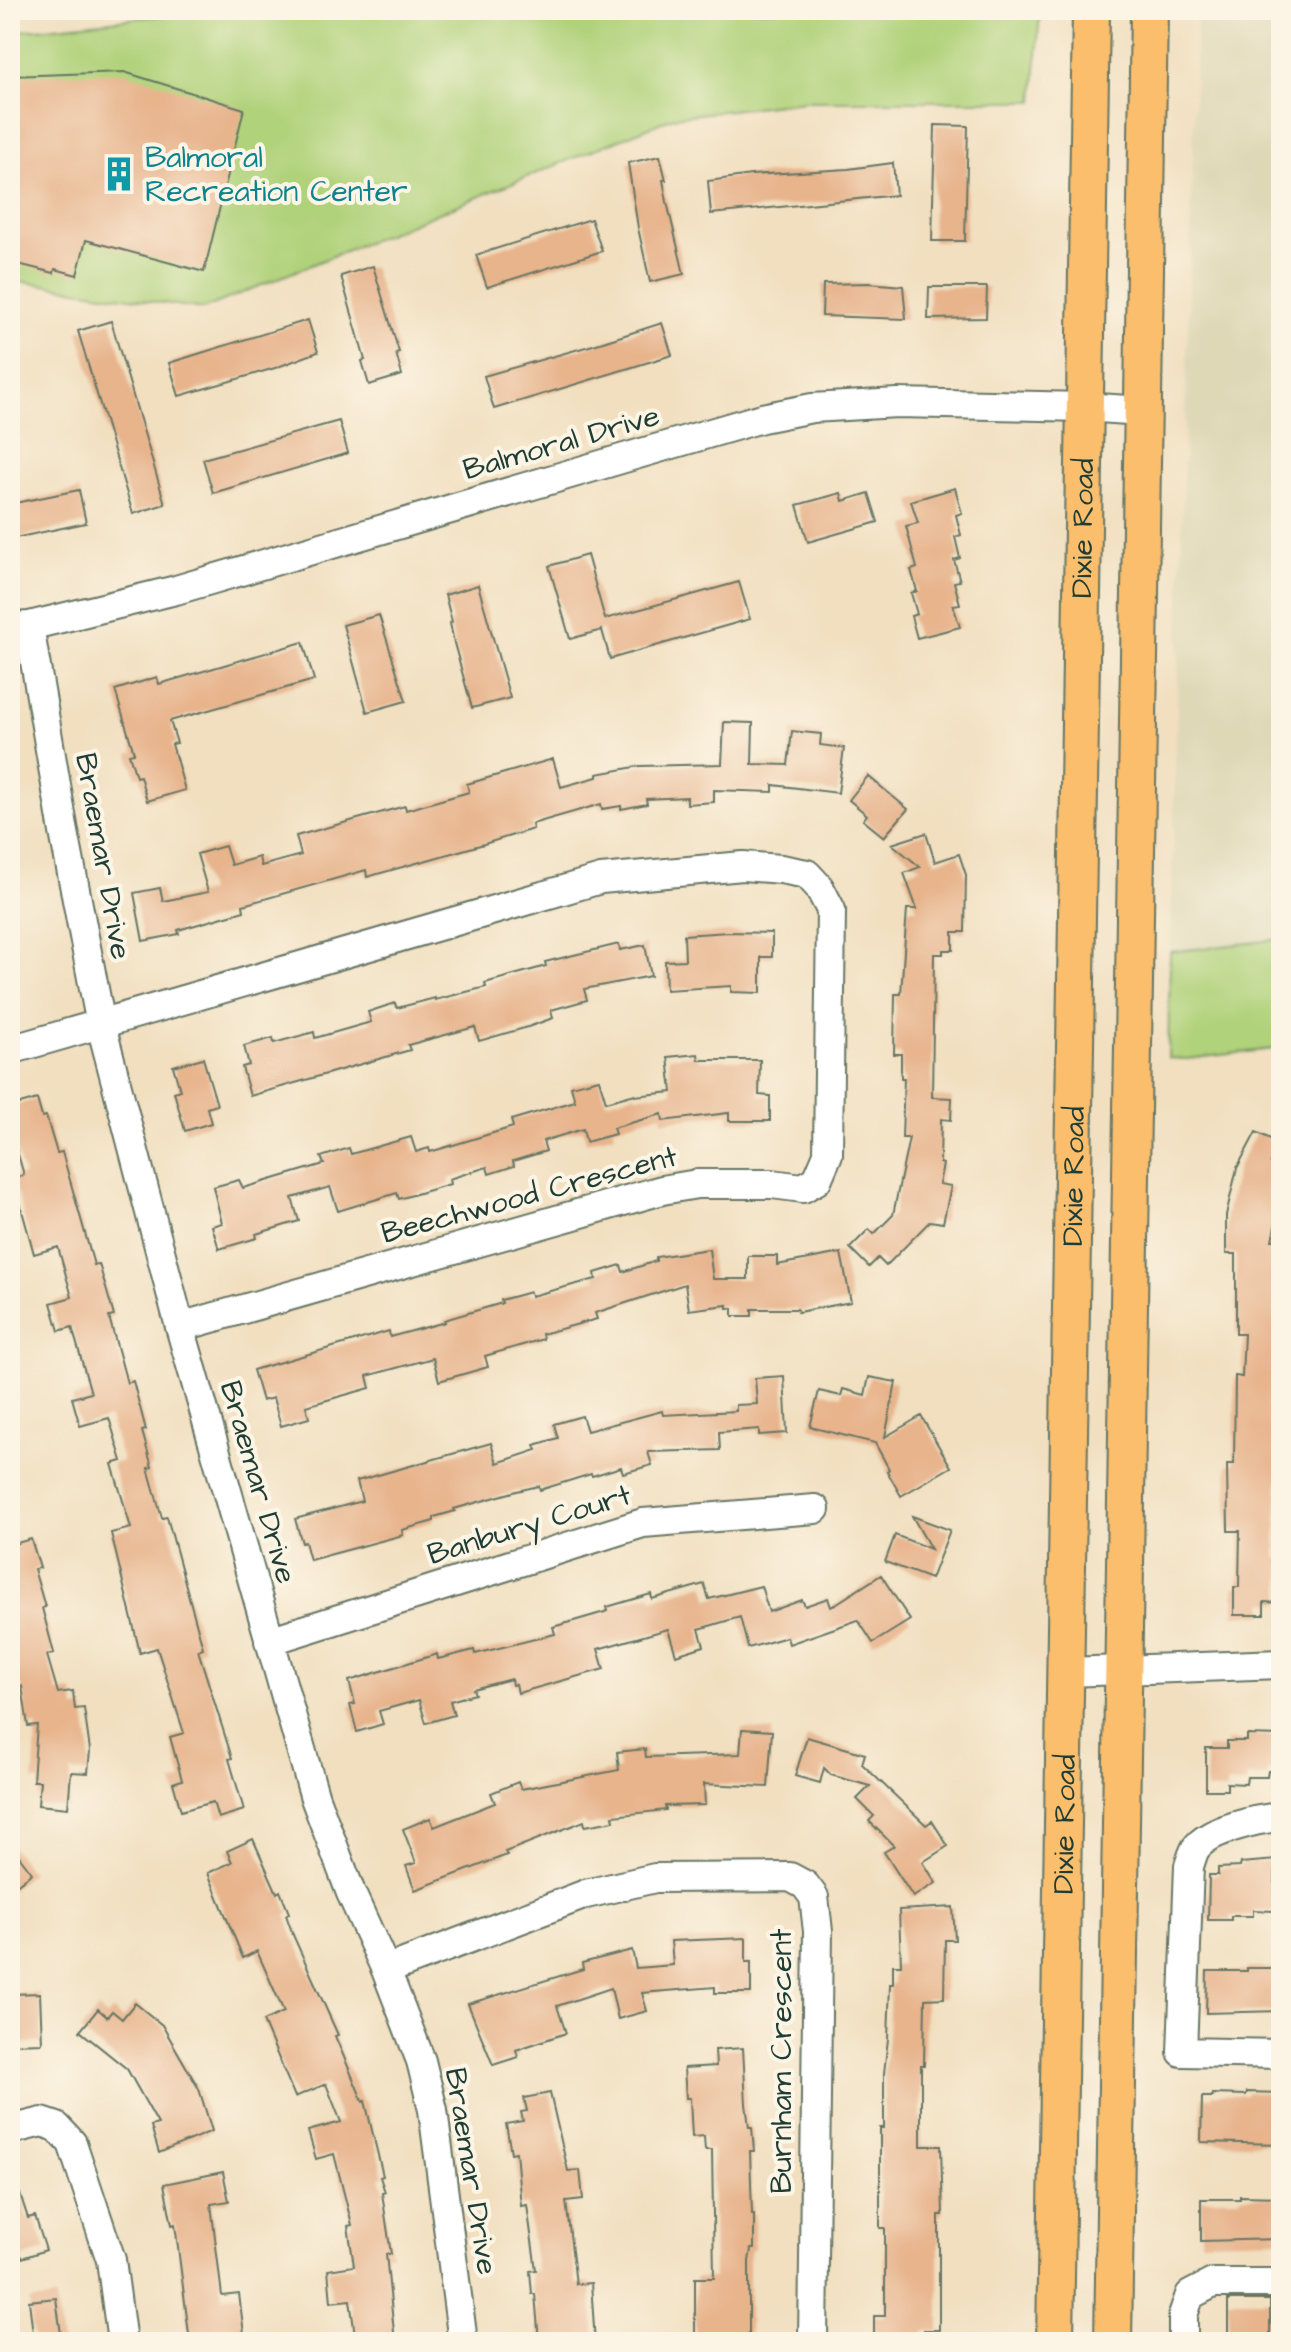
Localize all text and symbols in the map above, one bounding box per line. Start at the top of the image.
place label: Balmoral Recreation Center [145,137,408,213]
building icon: Balmoral Recreation Center [100,155,138,193]
street label: Balmoral Drive [458,395,664,491]
street label: Dixie Road [1061,458,1105,598]
street label: Braemar Drive [64,750,142,963]
street label: Dixie Road [1052,1106,1096,1246]
street label: Beechwood Crescent [377,1135,682,1255]
street label: Braemar Drive [209,1376,307,1588]
street label: Banbury Court [422,1474,636,1577]
street label: Dixie Road [1043,1754,1087,1894]
street label: Burnham Crescent [761,1928,803,2194]
street label: Braemar Drive [434,2065,508,2278]

